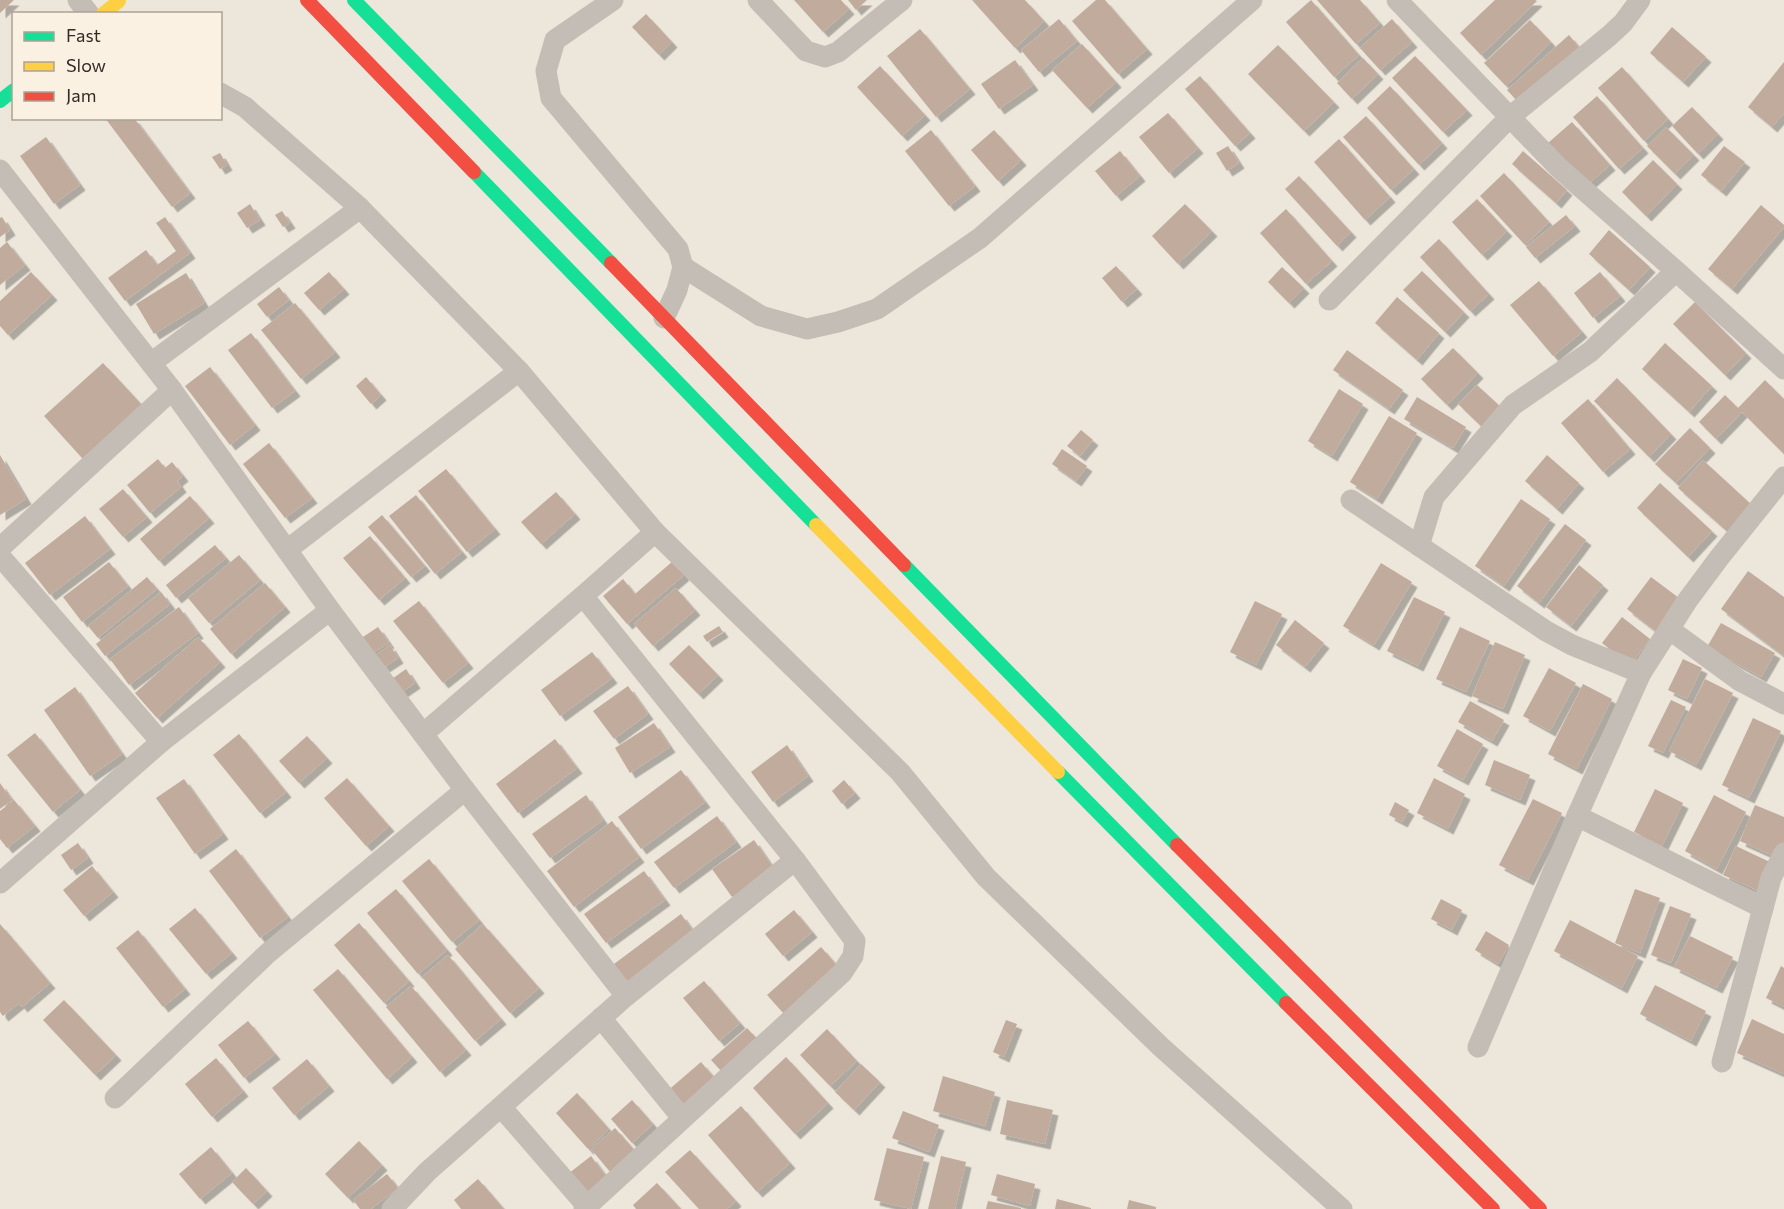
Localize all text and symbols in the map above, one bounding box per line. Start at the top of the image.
legend [12,12,222,120]
text: Fast [66,24,101,46]
text: Slow [66,54,106,76]
text: Jam [66,84,96,106]

